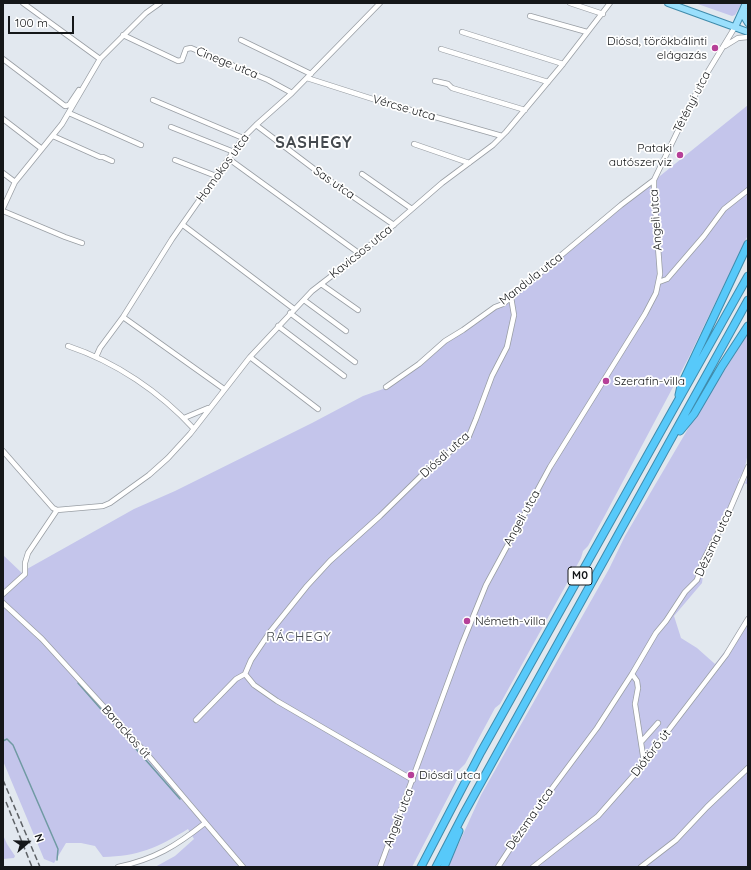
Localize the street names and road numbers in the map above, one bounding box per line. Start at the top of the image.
street label: Cinege utca [194,44,260,82]
street label: Tétényi utca [670,69,714,135]
street label: Vércse utca [371,92,437,124]
street label: Homokos utca [193,131,253,205]
street label: Sas utca [311,164,357,202]
street label: Angeli utca [647,189,665,251]
street label: Kavicsos utca [327,222,395,282]
street label: Mandula utca [497,250,565,308]
street label: Diósdi utca [417,429,473,481]
street label: Angeli utca [501,488,543,548]
street label: Dézsma utca [692,507,736,579]
road number: M0 [568,567,592,585]
street label: Barackos út [98,703,154,761]
street label: Diótörő út [628,727,674,779]
street label: Dézsma utca [503,785,557,853]
street label: Angeli utca [381,787,417,849]

